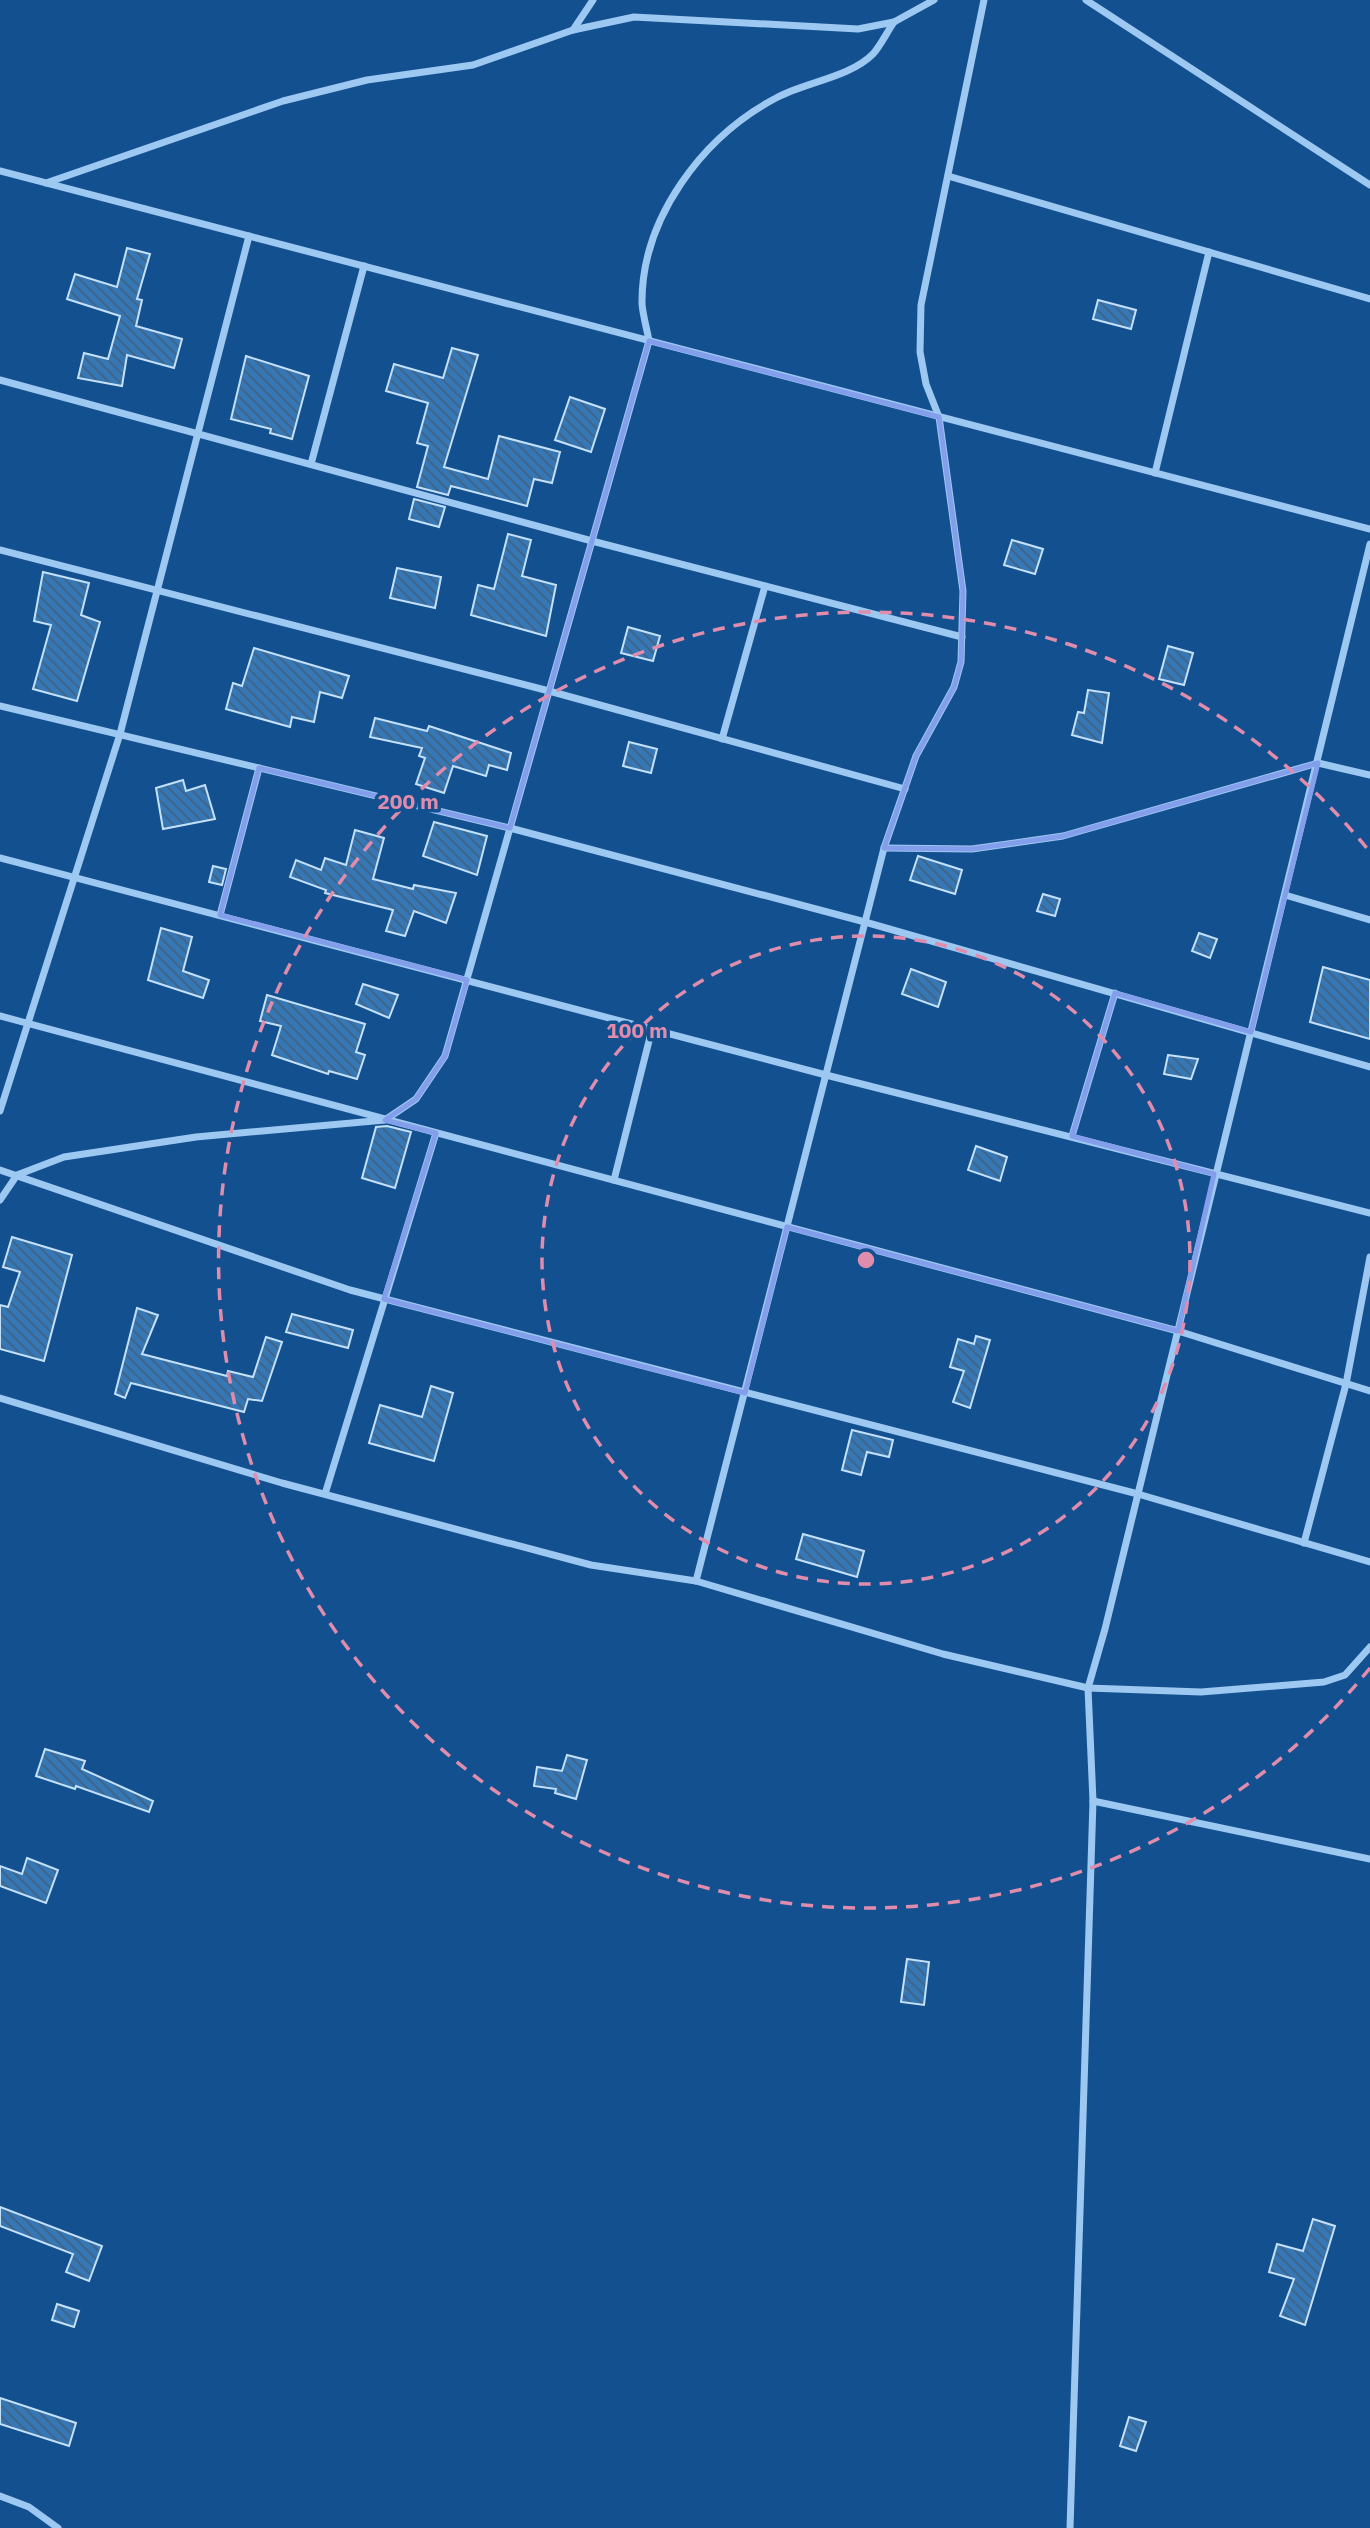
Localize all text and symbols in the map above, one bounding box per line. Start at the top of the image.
text: 200 m [377,787,439,815]
text: 100 m [606,1016,668,1044]
centre of rings [854,1248,878,1272]

